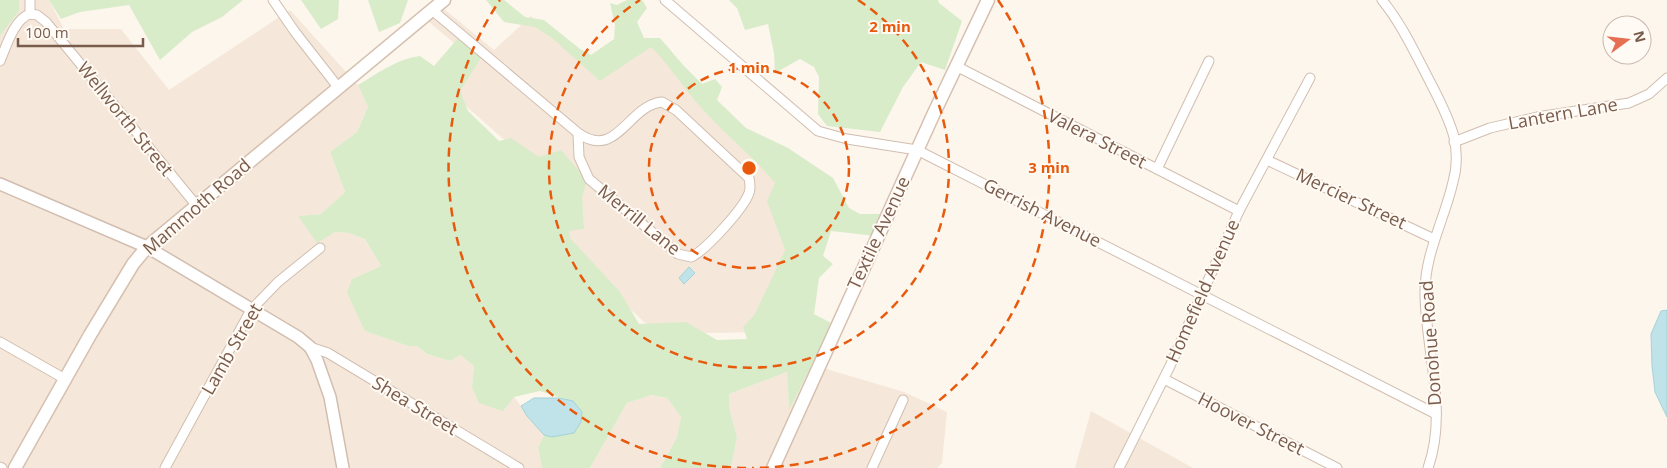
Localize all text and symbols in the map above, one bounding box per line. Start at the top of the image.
scale bar [18,15,142,47]
north arrow [1602,15,1652,65]
text: 2 min [869,16,911,36]
text: 100 m [25,22,69,42]
text: N [1629,29,1651,44]
street label: Wellworth Street [72,56,179,180]
text: 1 min [728,57,770,77]
street label: Lantern Lane [1506,92,1619,134]
street label: Valera Street [1044,103,1151,173]
street label: Mammoth Road [137,153,255,260]
text: 3 min [1028,157,1070,177]
centre of rings [740,159,758,177]
street label: Mercier Street [1292,162,1411,234]
street label: Textile Avenue [841,172,915,293]
street label: Gerrish Avenue [979,172,1106,252]
street label: Merrill Lane [593,178,686,260]
street label: Homefield Avenue [1160,215,1244,366]
street label: Donohue Road [1414,280,1446,407]
street label: Lamb Street [195,298,267,399]
street label: Shea Street [368,370,463,440]
street label: Hoover Street [1194,386,1309,460]

